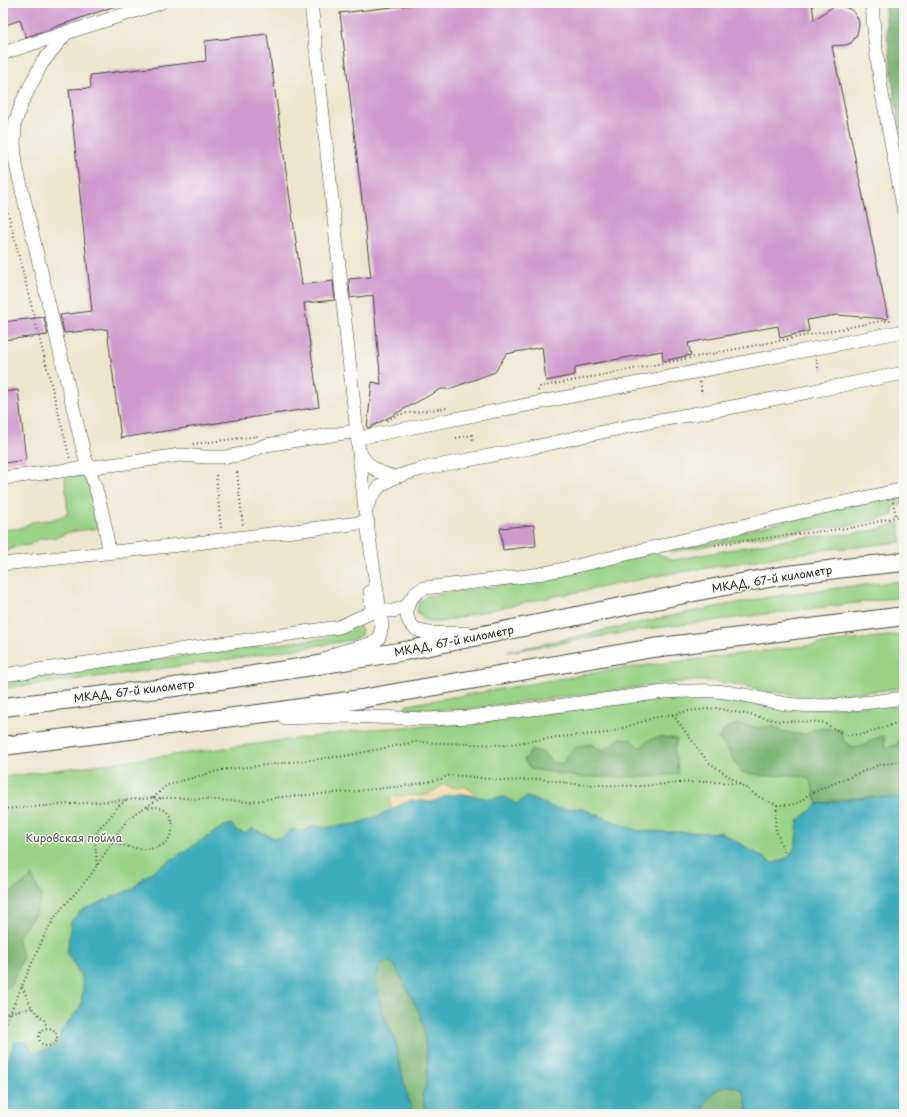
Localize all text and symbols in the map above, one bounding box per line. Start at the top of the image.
street label: МКАД, 67-й километр [711,561,834,596]
street label: МКАД, 67-й километр [393,621,515,660]
street label: МКАД, 67-й километр [73,675,196,706]
park label: Кировская пойма [26,829,123,846]

